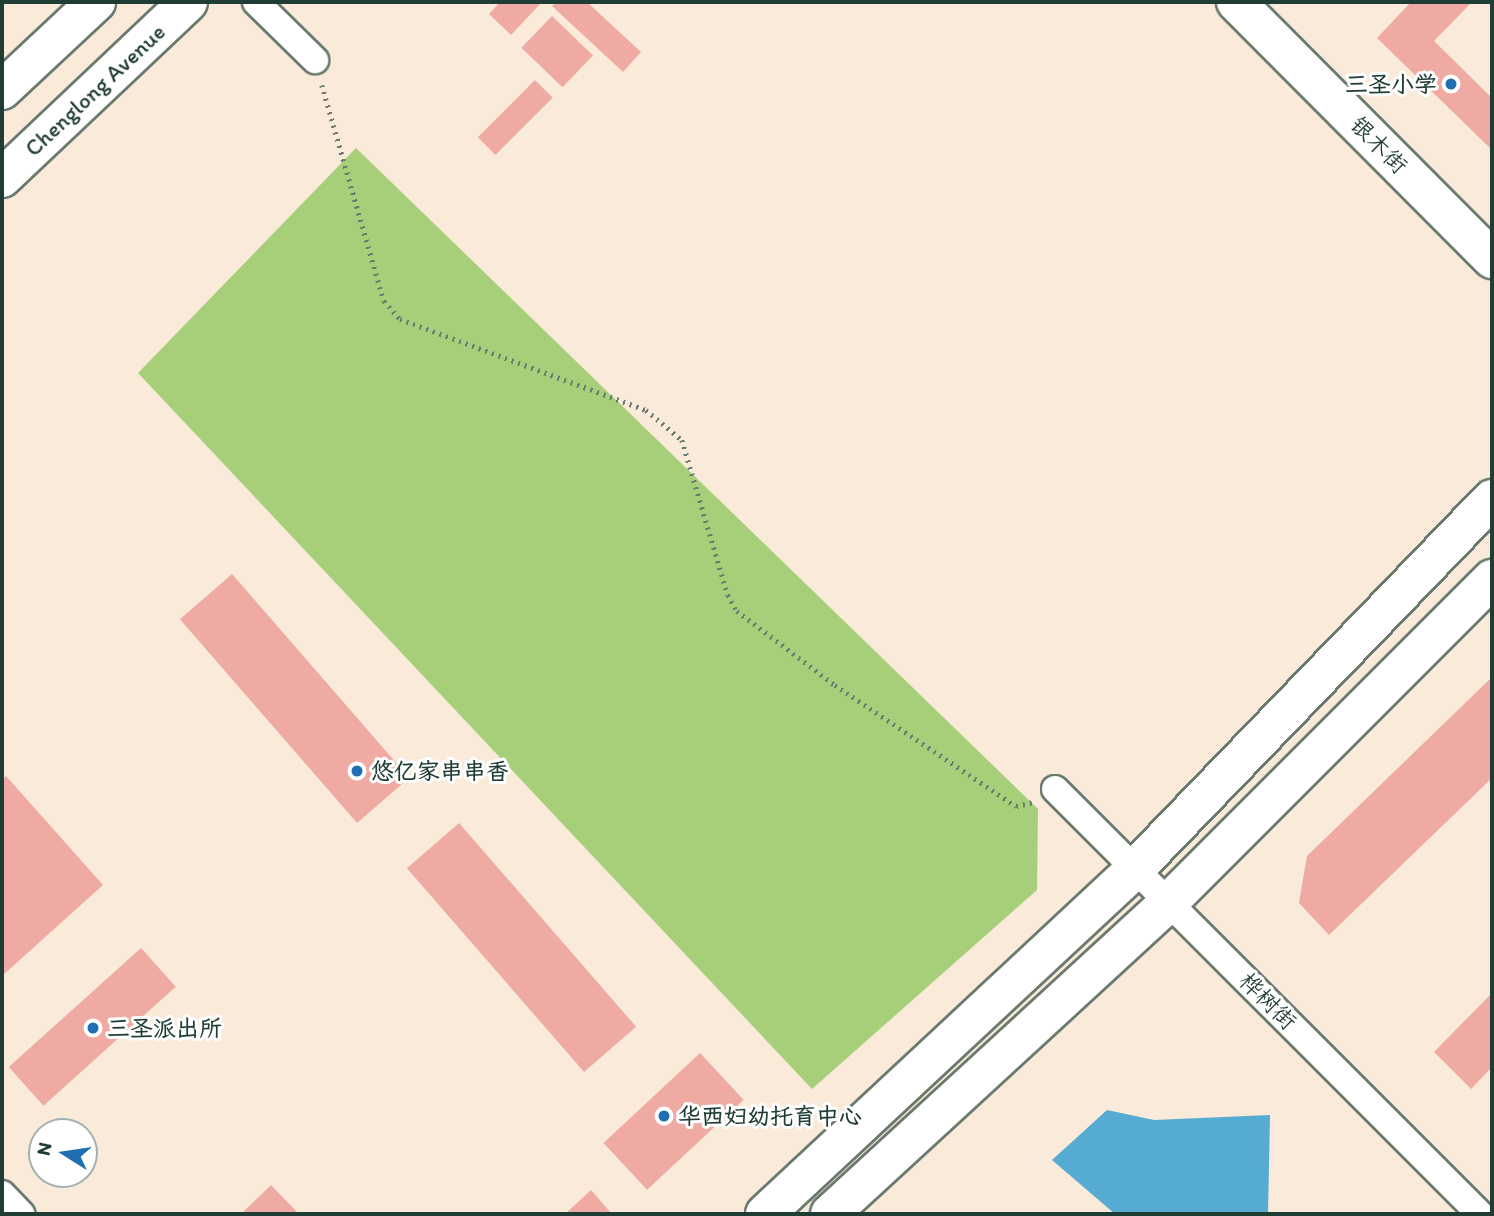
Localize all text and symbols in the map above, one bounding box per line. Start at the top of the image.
street label: Chenglong Avenue [19,18,171,162]
place label: 三圣小学 [1345,70,1437,98]
marker: 三圣小学 [1443,76,1459,92]
street label: 银木街 [1345,111,1413,179]
place label: 悠亿家串串香 [371,757,509,785]
marker: 悠亿家串串香 [349,763,365,779]
street label: 桦树街 [1234,967,1302,1035]
place label: 三圣派出所 [107,1014,222,1042]
marker: 三圣派出所 [85,1020,101,1036]
place label: 华西妇幼托育中心 [678,1102,862,1130]
marker: 华西妇幼托育中心 [656,1108,672,1124]
north arrow [28,1118,98,1188]
text: N [31,1140,57,1158]

